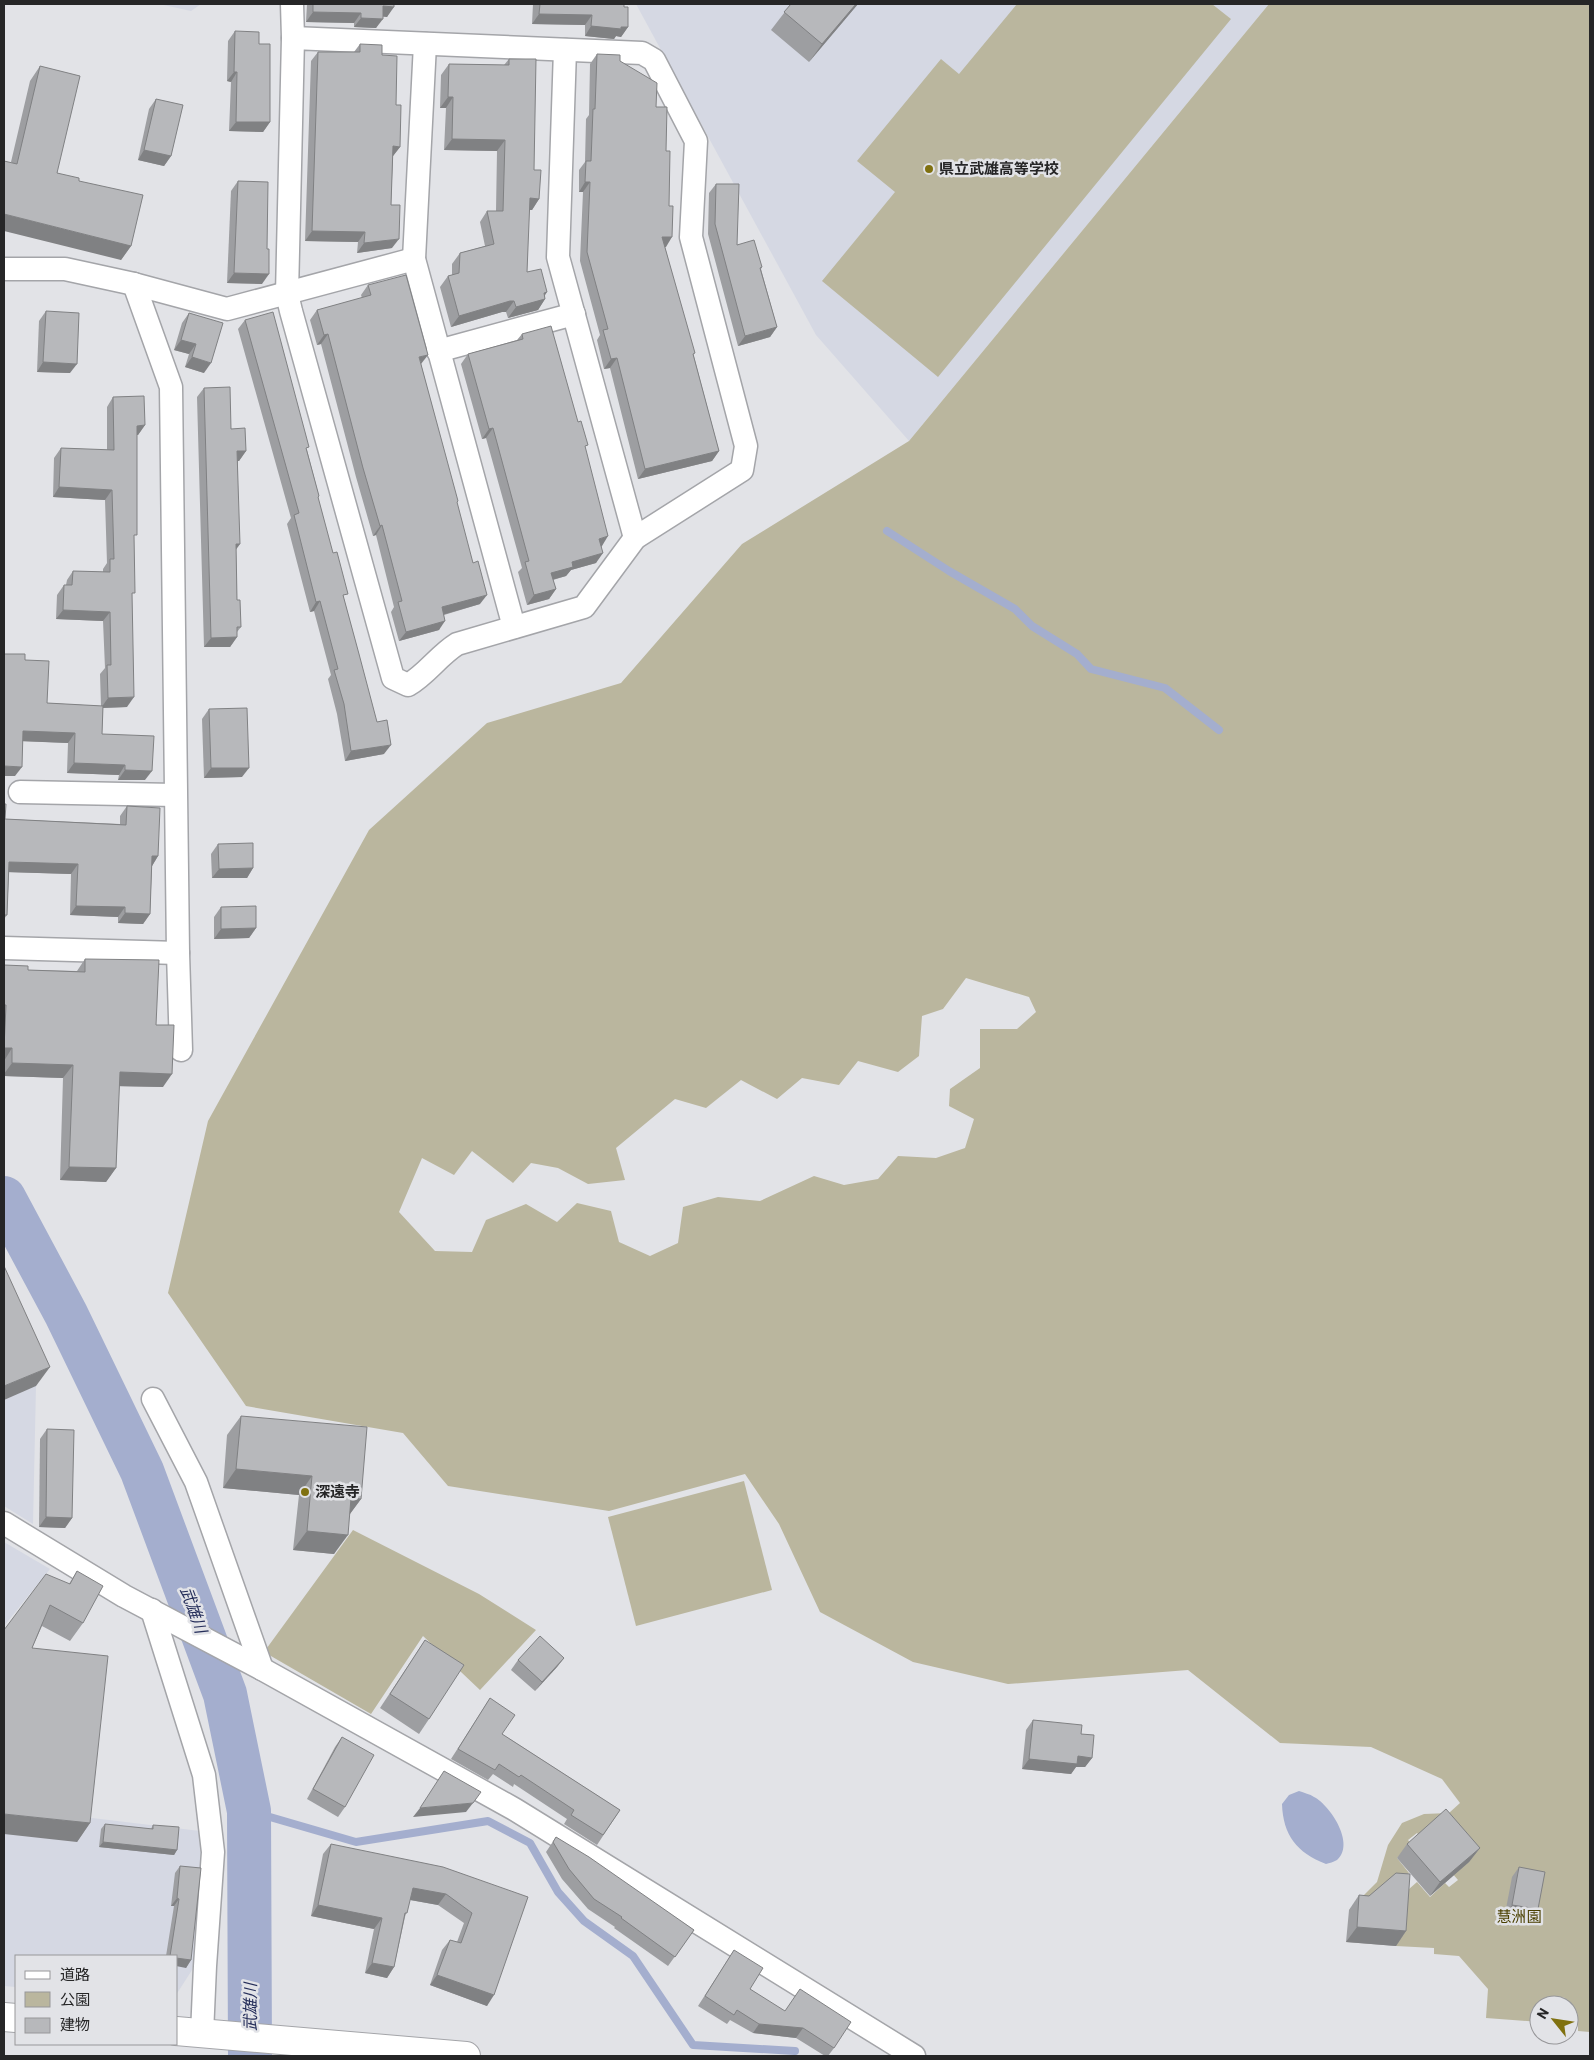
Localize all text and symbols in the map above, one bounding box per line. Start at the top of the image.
place label: 県立武雄高等学校 [939,159,1059,177]
marker: 県立武雄高等学校 [923,163,935,175]
place label: 深遠寺 [315,1482,360,1500]
marker: 深遠寺 [299,1486,311,1498]
water label: 武雄川 [177,1584,212,1638]
park label: 慧洲園 [1496,1907,1542,1925]
legend [15,1955,178,2045]
text: 道路 [60,1965,90,1983]
water label: 武雄川 [240,1981,259,2031]
text: 公園 [60,1990,90,2008]
north arrow [1529,1995,1579,2045]
text: N [1533,2005,1552,2022]
text: 建物 [60,2015,90,2033]

